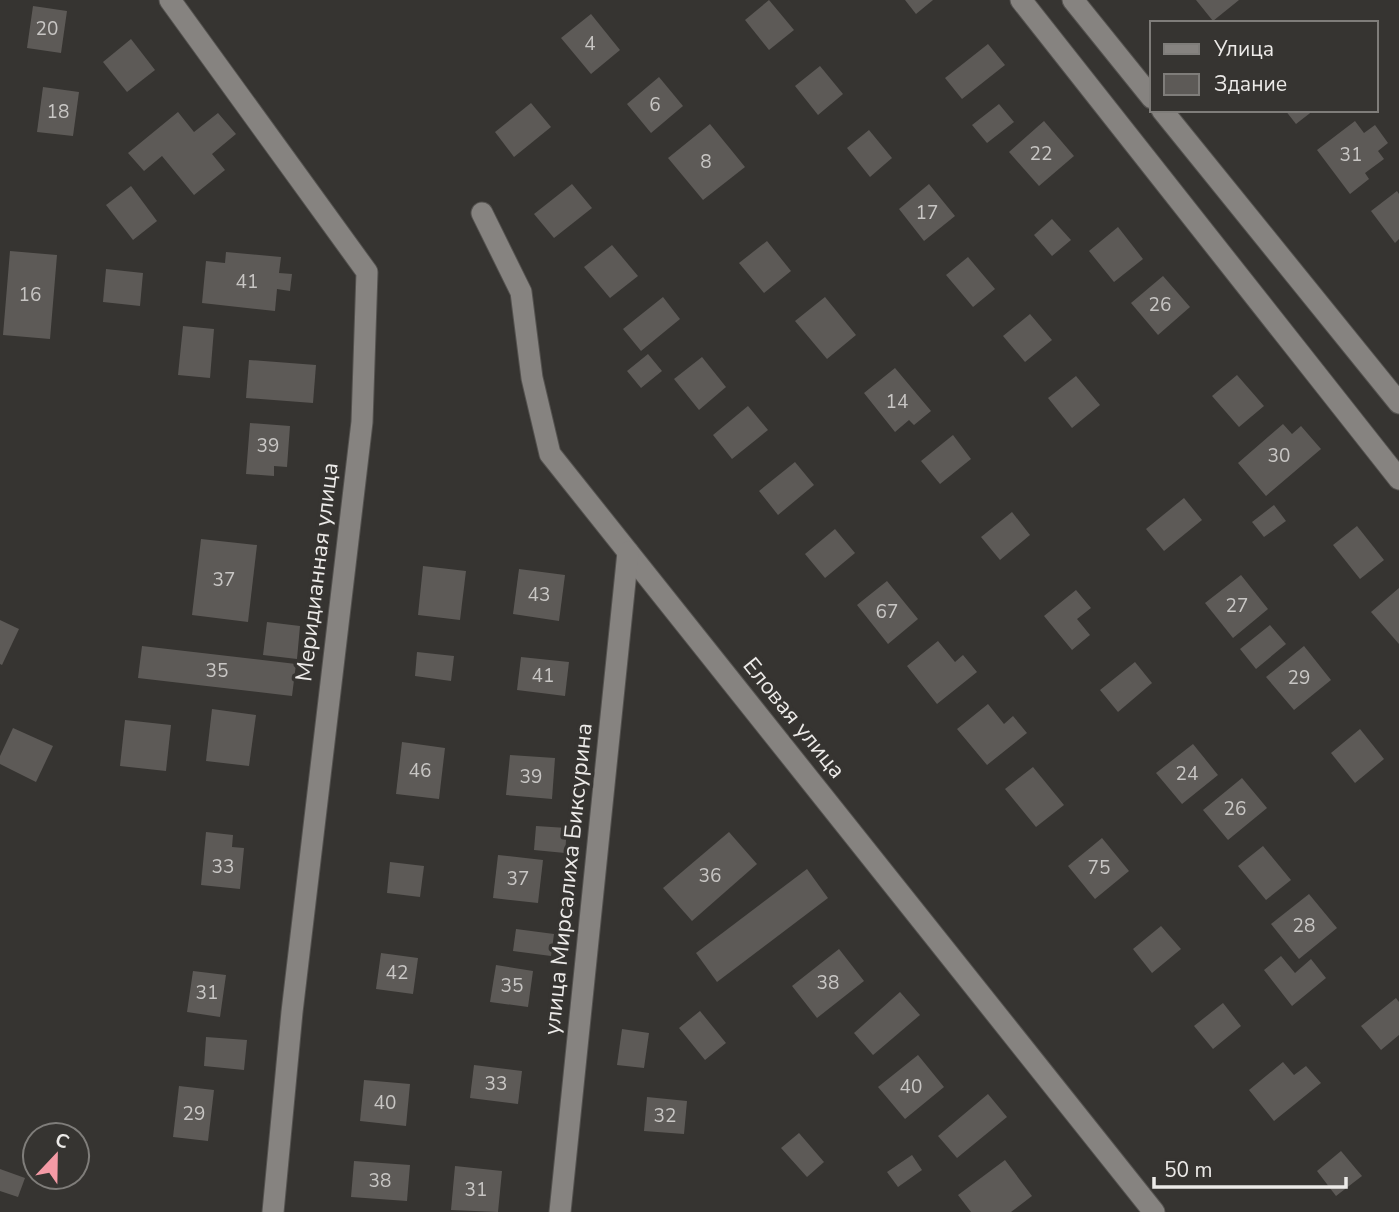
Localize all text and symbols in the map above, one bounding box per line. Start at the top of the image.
house number: 20 [36,16,58,42]
legend [1150,21,1378,112]
house number: 4 [584,31,596,57]
text: Улица [1213,35,1274,63]
text: Здание [1214,70,1287,98]
house number: 6 [649,92,661,118]
house number: 18 [47,99,69,125]
house number: 22 [1030,141,1052,167]
house number: 31 [1340,142,1362,168]
house number: 8 [700,149,712,175]
house number: 17 [916,200,938,226]
house number: 41 [236,269,258,295]
house number: 16 [19,282,41,308]
house number: 26 [1149,292,1171,318]
house number: 14 [886,389,908,415]
house number: 39 [257,433,279,459]
house number: 30 [1268,443,1290,469]
street label: Меридианная улица [288,461,346,683]
house number: 37 [213,567,235,593]
house number: 43 [528,582,550,608]
house number: 27 [1226,593,1248,619]
house number: 67 [876,599,898,625]
street label: Еловая улица [736,651,852,785]
house number: 35 [206,658,228,684]
house number: 41 [532,663,554,689]
house number: 29 [1288,665,1310,691]
street label: улица Мирсалиха Биксурина [536,721,600,1037]
house number: 46 [409,758,431,784]
house number: 24 [1176,761,1198,787]
house number: 39 [520,764,542,790]
house number: 26 [1224,796,1246,822]
house number: 33 [212,854,234,880]
house number: 75 [1088,855,1110,881]
house number: 36 [699,863,721,889]
house number: 37 [507,866,529,892]
house number: 28 [1293,913,1315,939]
house number: 42 [386,960,408,986]
house number: 38 [817,970,839,996]
house number: 35 [501,973,523,999]
house number: 31 [196,980,218,1006]
house number: 33 [485,1071,507,1097]
house number: 40 [900,1074,922,1100]
house number: 40 [374,1090,396,1116]
house number: 29 [183,1101,205,1127]
house number: 32 [654,1103,676,1129]
north arrow [21,1121,91,1191]
text: С [51,1127,73,1156]
scale bar [1154,1146,1346,1190]
text: 50 m [1164,1156,1213,1184]
house number: 38 [369,1168,391,1194]
house number: 31 [465,1177,487,1203]

